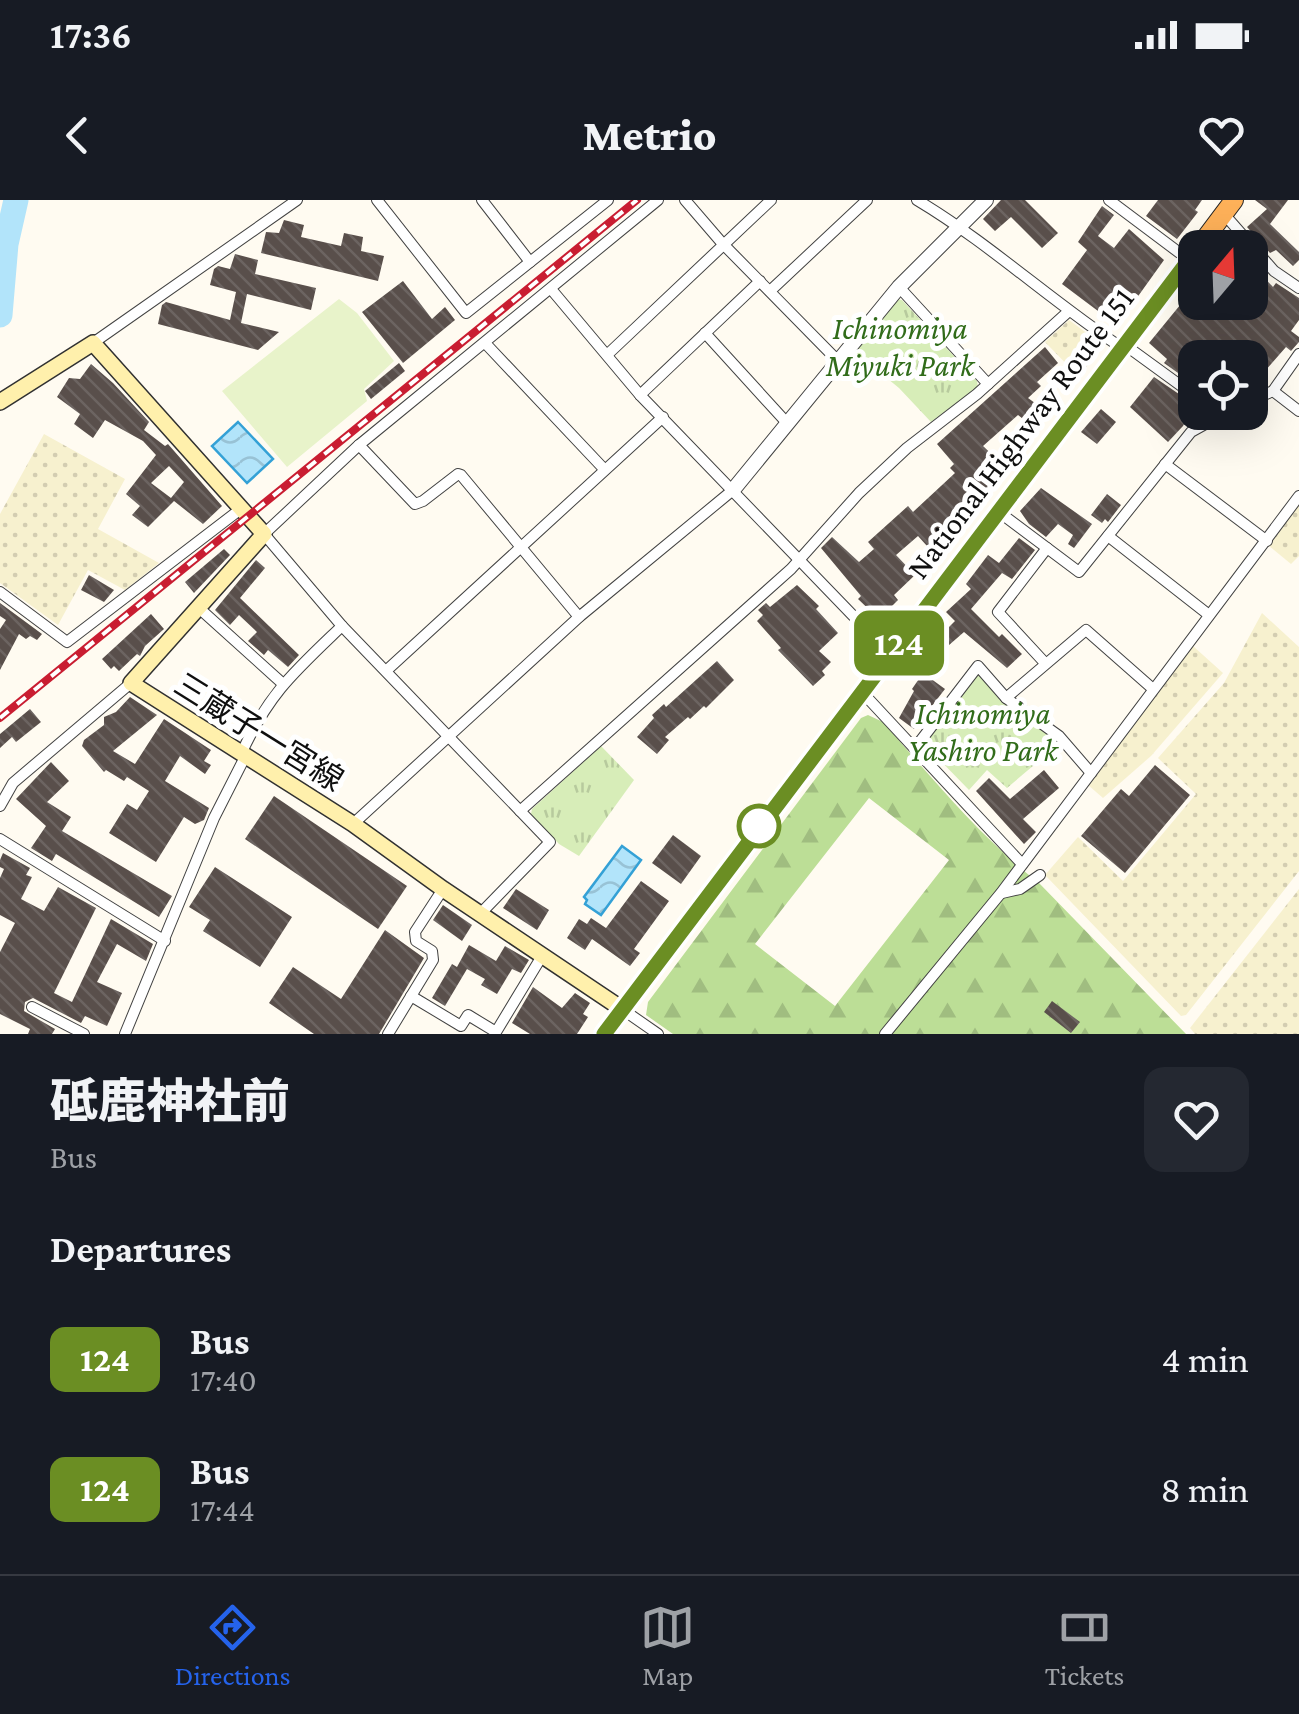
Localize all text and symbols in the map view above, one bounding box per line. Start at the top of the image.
text: 17:36 [50,14,132,56]
icon: back [50,108,105,163]
icon: heart [1194,108,1249,163]
text: Metrio [582,110,717,160]
north arrow [1178,230,1268,320]
map controls [1178,230,1268,430]
street label: National Highway Route 151 [899,281,1141,585]
park label: Ichinomiya Miyuki Park [825,310,976,383]
button: locate [1178,340,1268,430]
line badge: 124 [842,610,956,676]
text: 124 [874,624,924,663]
street label: 三蔵子一宮線 [168,666,350,798]
park label: Ichinomiya Yashiro Park [908,695,1060,768]
unlabelled marker [738,805,780,847]
button: heart [1144,1067,1249,1172]
text: 砥鹿神社前 [50,1075,290,1128]
text: Bus [50,1139,97,1175]
text: Departures [50,1228,231,1270]
text: Bus [190,1320,249,1362]
text: 4 min [1162,1338,1249,1380]
text: 124 [80,1340,130,1379]
text: 17:40 [190,1362,257,1398]
text: Bus [190,1450,249,1492]
text: 8 min [1161,1468,1249,1510]
text: 124 [80,1470,130,1509]
text: 17:44 [190,1492,255,1528]
tab: Directions [175,1600,291,1691]
tab: Map [640,1600,695,1691]
tab: Tickets [1045,1600,1124,1691]

